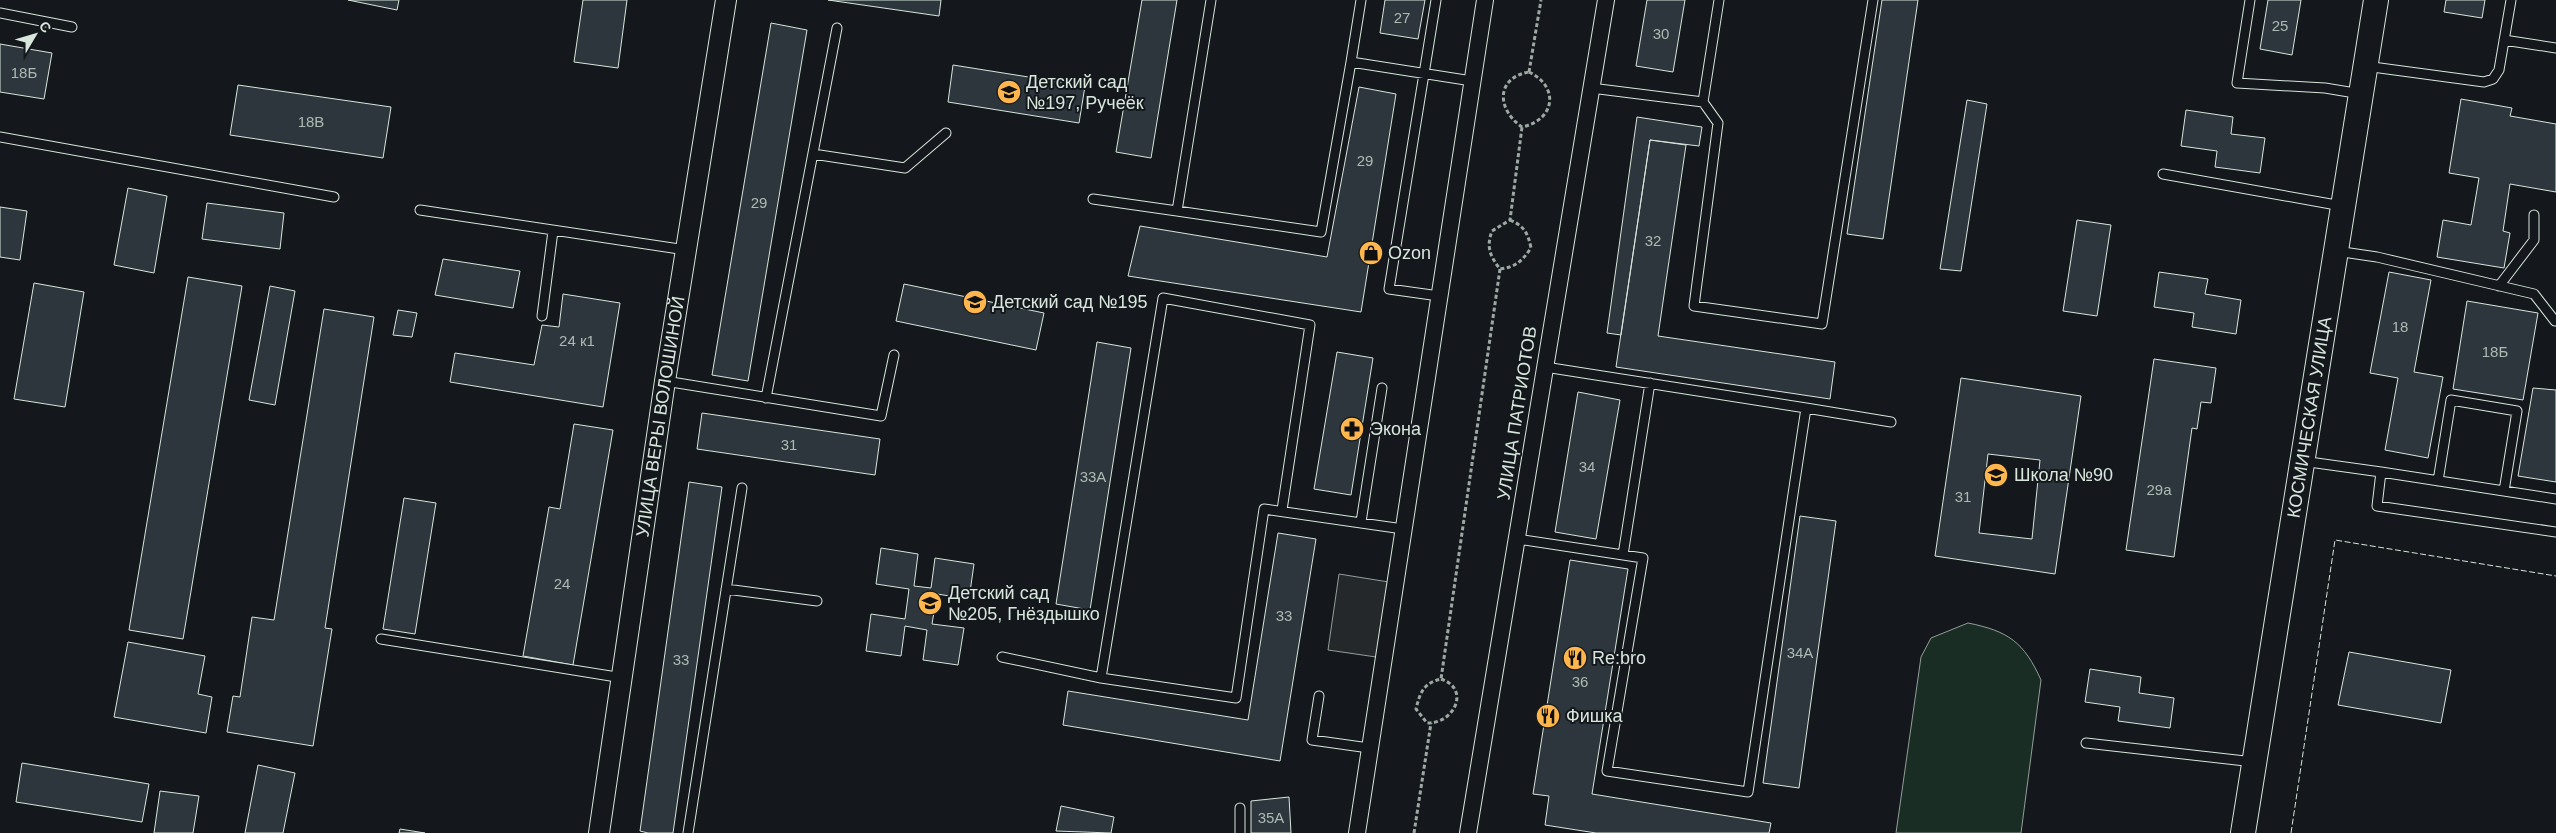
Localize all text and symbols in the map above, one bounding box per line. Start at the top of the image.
house number: 27 [1394,9,1410,26]
north arrow [10,10,60,60]
house number: 25 [2272,17,2288,34]
text: С [36,18,55,36]
house number: 30 [1653,25,1669,42]
house number: 18Б [11,64,37,81]
place label: Детский сад №197, Ручеёк [1026,72,1144,113]
school or university icon: Детский сад №197, Ручеёк [996,79,1022,105]
house number: 18В [298,113,324,130]
house number: 29 [1357,152,1373,169]
house number: 29 [751,194,767,211]
house number: 32 [1645,232,1661,249]
shop icon: Ozon [1358,240,1384,266]
place label: Ozon [1388,243,1431,263]
school or university icon: Детский сад №195 [962,289,988,315]
place label: Детский сад №195 [992,292,1148,312]
street label: УЛИЦА ВЕРЫ ВОЛОШИНОЙ [632,294,688,538]
street label: КОСМИЧЕСКАЯ УЛИЦА [2283,315,2335,519]
house number: 18 [2392,318,2408,335]
street label: УЛИЦА ПАТРИОТОВ [1493,325,1541,501]
house number: 24 к1 [559,332,595,349]
house number: 18Б [2482,343,2508,360]
pharmacy icon: Экона [1339,416,1365,442]
place label: Экона [1370,419,1422,439]
house number: 31 [781,436,797,453]
house number: 34 [1579,458,1595,475]
school or university icon: Школа №90 [1983,462,2009,488]
place label: Школа №90 [2014,465,2113,485]
house number: 33А [1080,468,1106,485]
house number: 29а [2146,481,2172,498]
house number: 31 [1955,488,1971,505]
house number: 24 [554,575,570,592]
place label: Детский сад №205, Гнёздышко [948,583,1100,624]
school or university icon: Детский сад №205, Гнёздышко [917,590,943,616]
house number: 33 [1276,607,1292,624]
house number: 34А [1787,644,1813,661]
restaurant icon: Re:bro [1562,645,1588,671]
place label: Re:bro [1592,648,1646,668]
house number: 33 [673,651,689,668]
house number: 36 [1572,673,1588,690]
restaurant icon: Фишка [1535,703,1561,729]
place label: Фишка [1566,706,1623,726]
house number: 35А [1258,809,1284,826]

